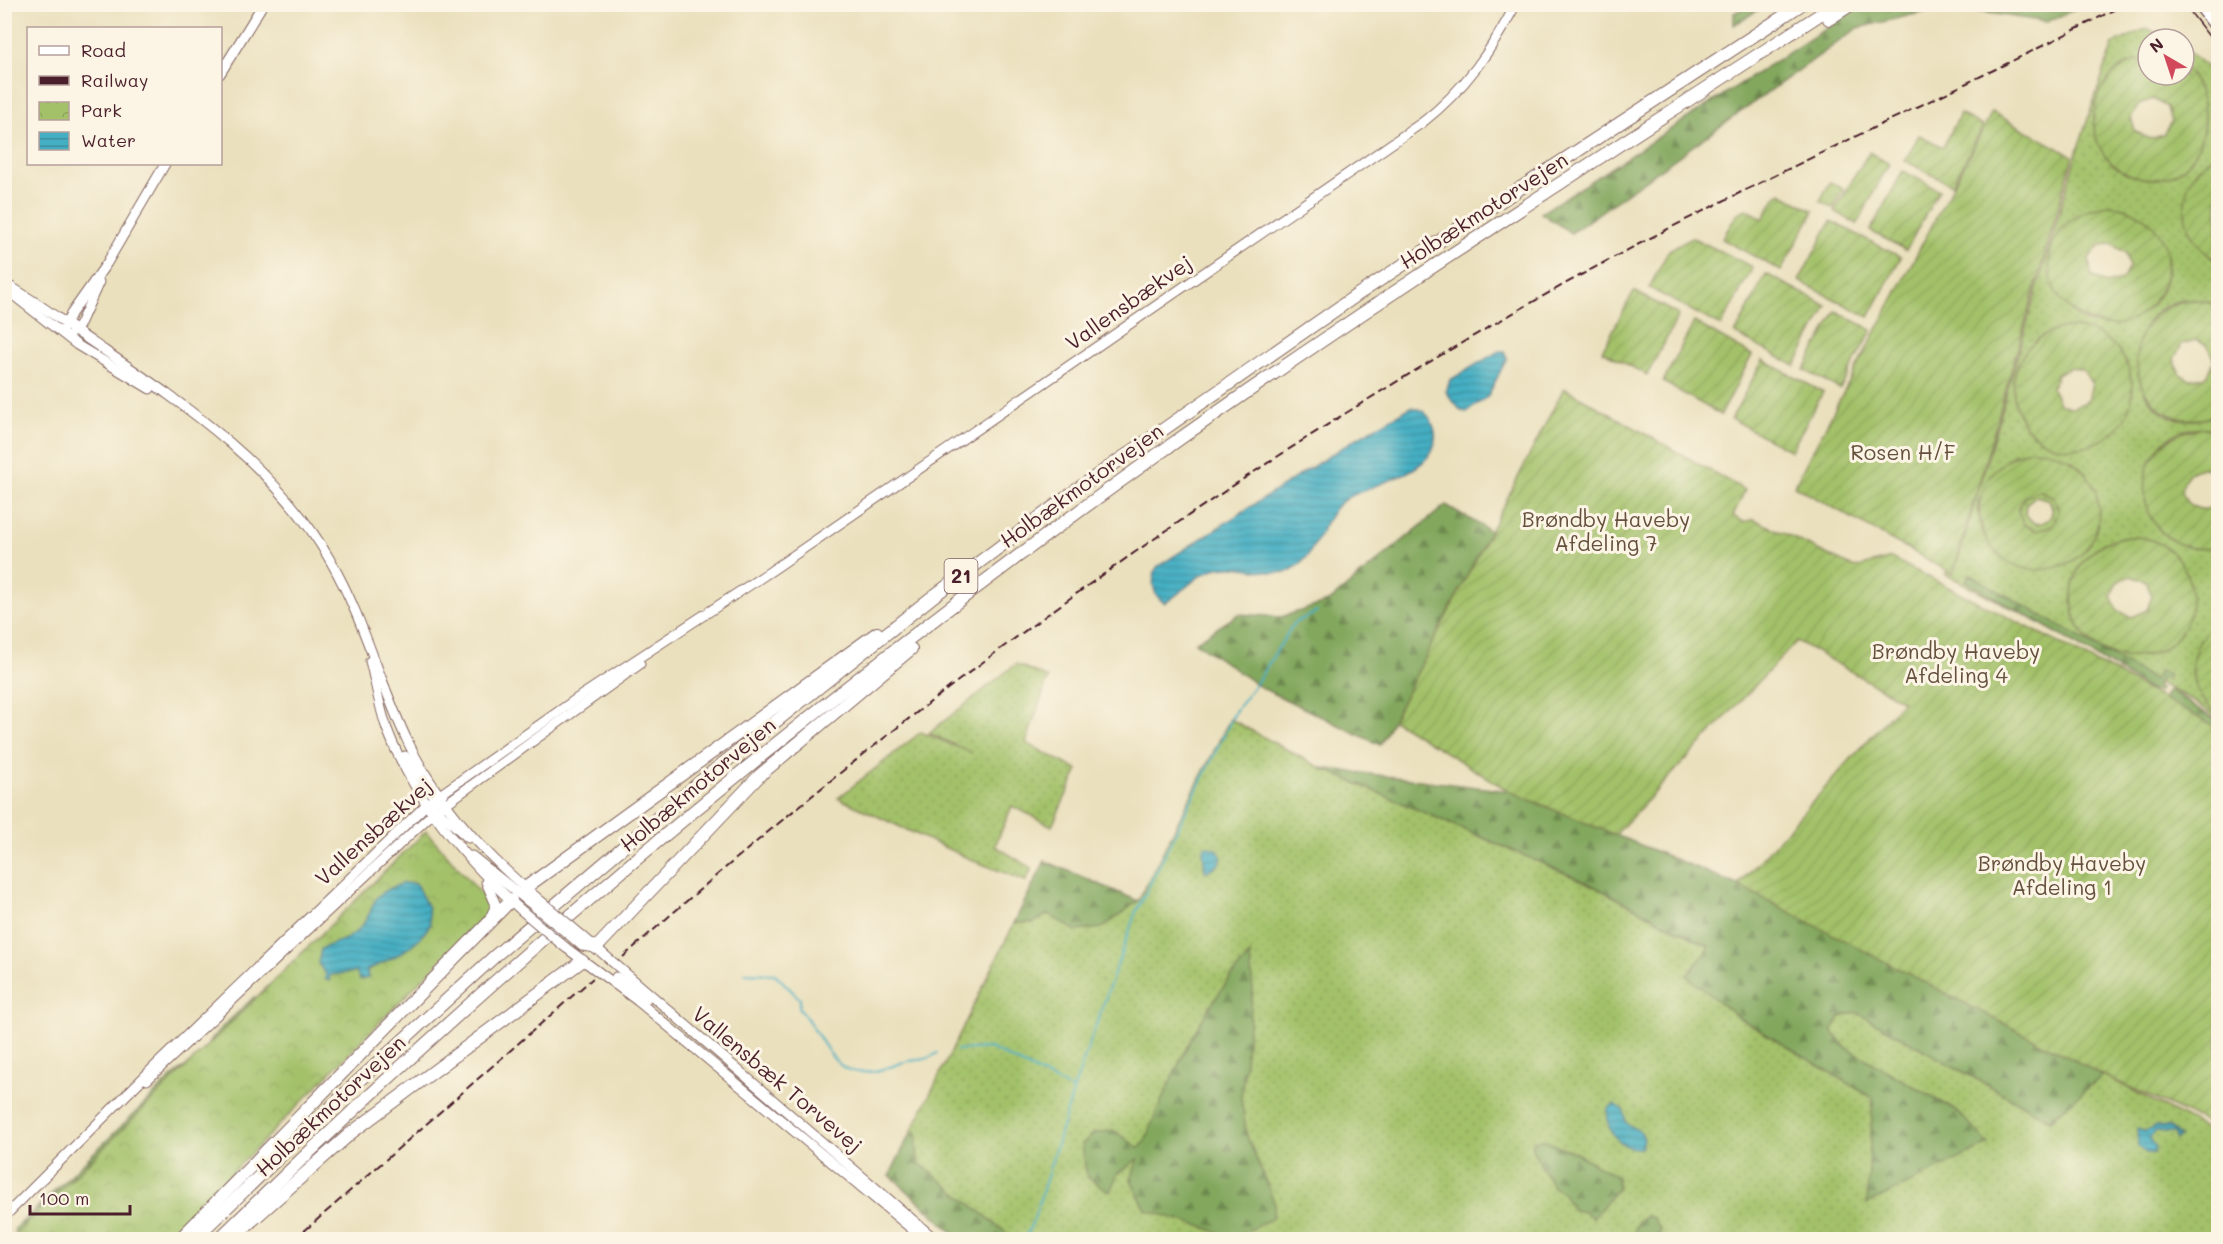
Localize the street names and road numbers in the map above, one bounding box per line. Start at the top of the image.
street label: Holbækmotorvejen [1394,145,1572,274]
street label: Vallensbækvej [1060,248,1197,355]
street label: Holbækmotorvejen [994,416,1168,553]
road number: 21 [944,559,978,593]
street label: Holbækmotorvejen [614,711,781,857]
street label: Vallensbækvej [309,771,437,891]
street label: Vallensbæk Torvevej [687,1000,869,1158]
street label: Holbækmotorvejen [249,1028,411,1181]

